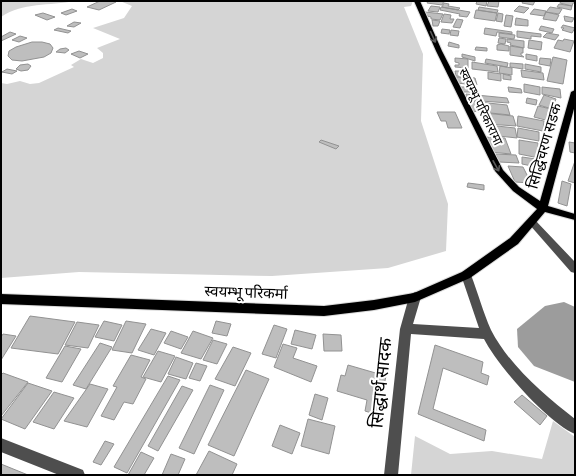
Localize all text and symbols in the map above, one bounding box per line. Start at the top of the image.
one-way arrow [429,30,437,42]
street label: स्वयम्भू परिकारामा [455,65,506,149]
street label: सिद्धिचरण सडक [525,101,565,191]
one-way arrow [493,160,501,172]
street label: स्वयम्भू परिकर्मा [204,282,289,304]
street label: सिद्धार्थ सादक [365,336,396,429]

